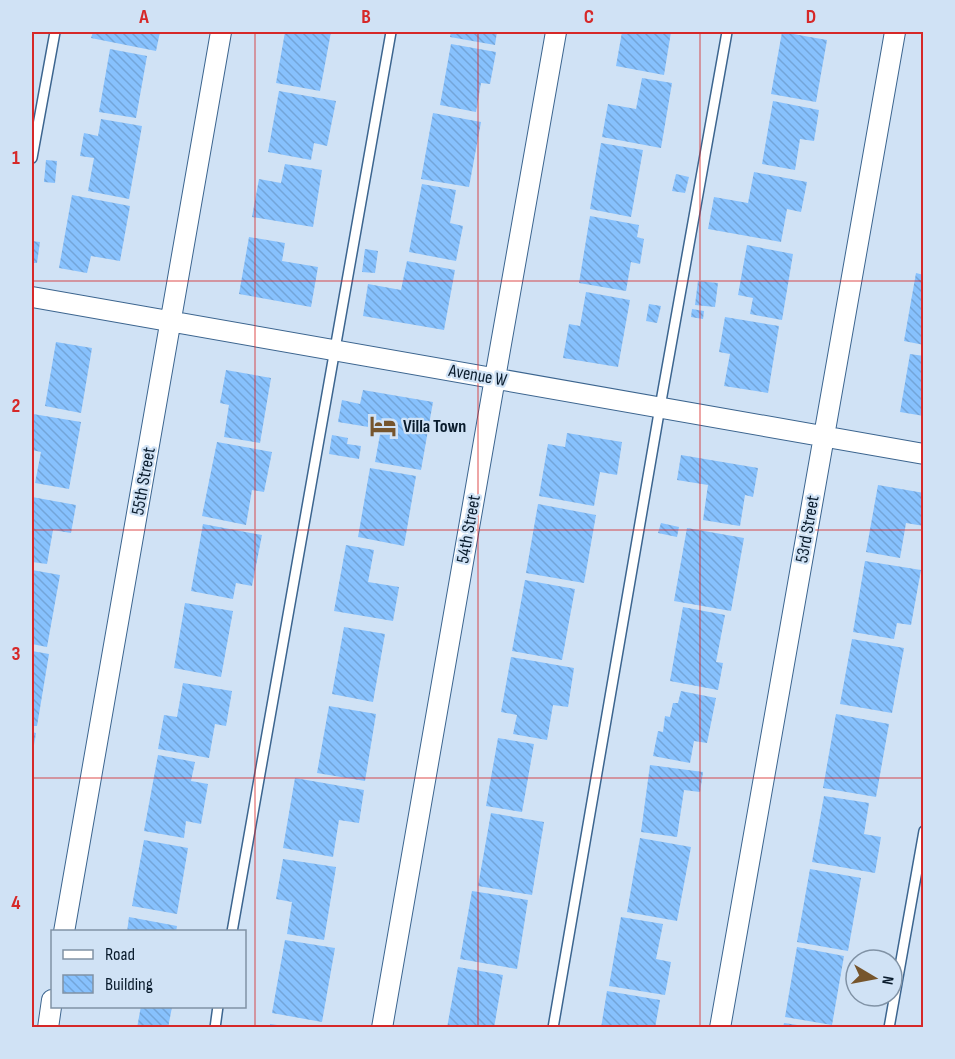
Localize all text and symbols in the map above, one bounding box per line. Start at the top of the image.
text: A [138,5,149,29]
text: B [361,5,371,29]
text: C [584,5,594,29]
text: D [806,5,816,29]
text: 1 [12,146,20,170]
street label: Avenue W [446,360,509,391]
text: 2 [12,394,20,418]
hotel icon: Villa Town [368,411,398,441]
place label: Villa Town [403,416,466,437]
street label: 55th Street [127,445,160,517]
street label: 54th Street [452,493,485,565]
street label: 53rd Street [791,493,824,564]
text: 3 [12,642,21,666]
text: 4 [11,891,21,915]
legend [51,930,246,1008]
text: Road [105,944,135,965]
north arrow [844,948,904,1008]
text: Building [105,974,153,995]
text: N [877,974,897,986]

